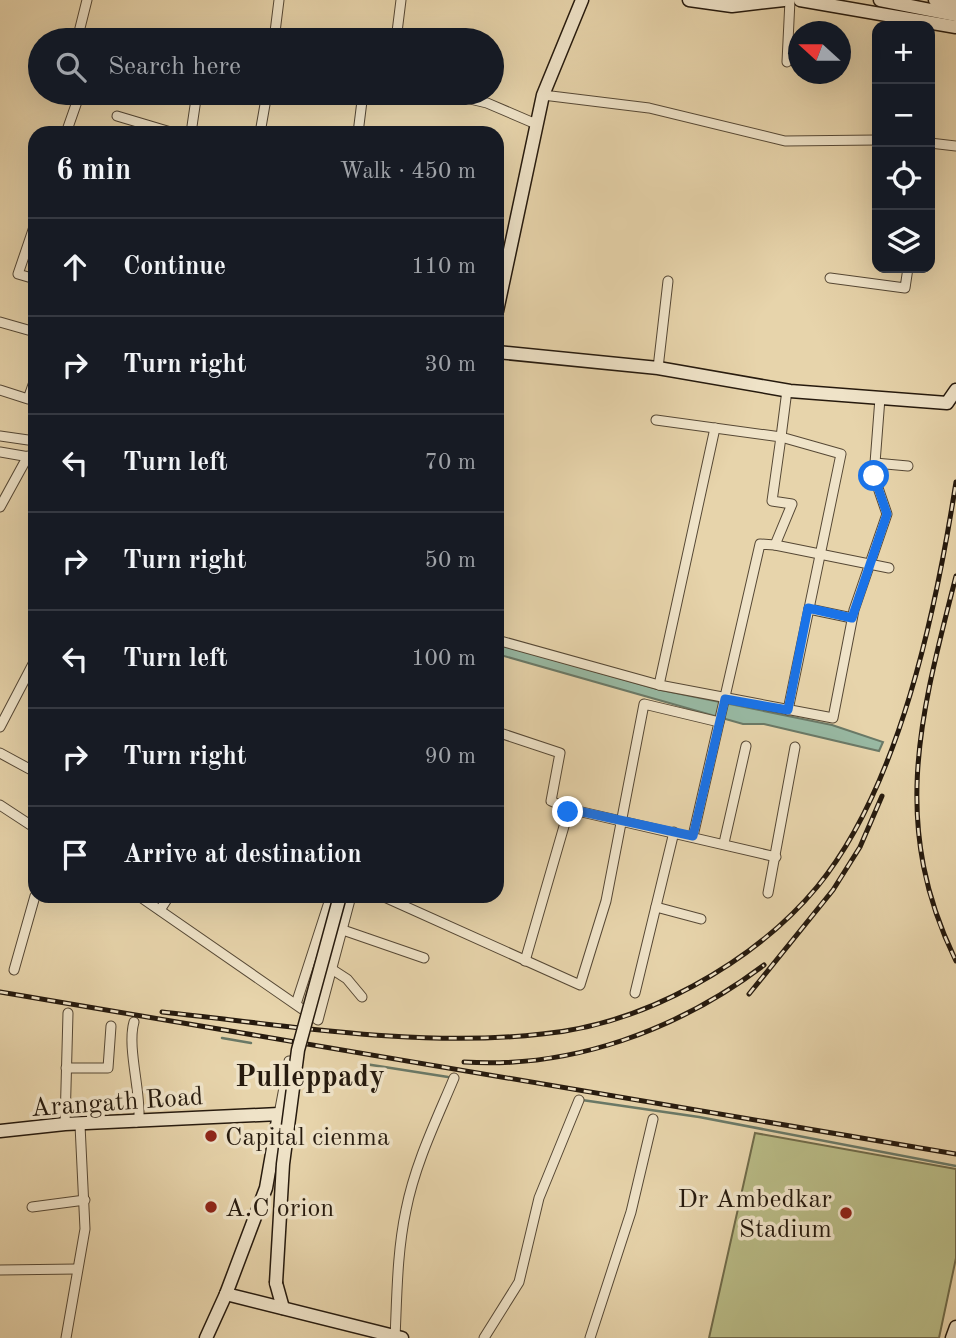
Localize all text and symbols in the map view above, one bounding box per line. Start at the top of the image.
north arrow [788,21,851,84]
map controls [872,21,935,273]
button: + [872,21,935,84]
search box [28,28,504,105]
icon: search [52,48,90,86]
text: Search here [108,54,241,80]
button: − [872,84,935,147]
button: locate [872,147,935,210]
text: 6 min [56,156,131,186]
text: Walk · 450 m [340,160,476,183]
button: layers [872,210,935,273]
icon: ahead [56,248,94,286]
text: Continue [123,254,226,280]
text: 110 m [411,255,476,278]
icon: right [56,346,94,384]
text: Turn right [123,352,246,378]
text: 30 m [425,353,476,376]
icon: left [56,444,94,482]
text: Turn left [123,450,228,476]
text: 70 m [425,451,476,474]
route start [858,460,889,491]
icon: right [56,542,94,580]
text: Turn right [123,548,246,574]
text: 50 m [425,549,476,572]
icon: left [56,640,94,678]
text: Turn left [123,646,228,672]
text: 100 m [411,647,476,670]
icon: right [56,738,94,776]
text: Turn right [123,744,246,770]
text: 90 m [425,745,476,768]
route end [552,796,583,827]
icon: arrive [56,836,94,874]
text: Arrive at destination [123,842,362,868]
district label: Pulleppady [235,1063,385,1093]
street label: Arangath Road [30,1084,204,1122]
place label: Capital cienma [225,1125,390,1151]
marker: Capital cienma [203,1128,219,1144]
place label: Dr Ambedkar Stadium [677,1187,832,1243]
place label: A.C orion [225,1196,334,1222]
marker: A.C orion [203,1199,219,1215]
marker: Dr Ambedkar Stadium [838,1205,854,1221]

